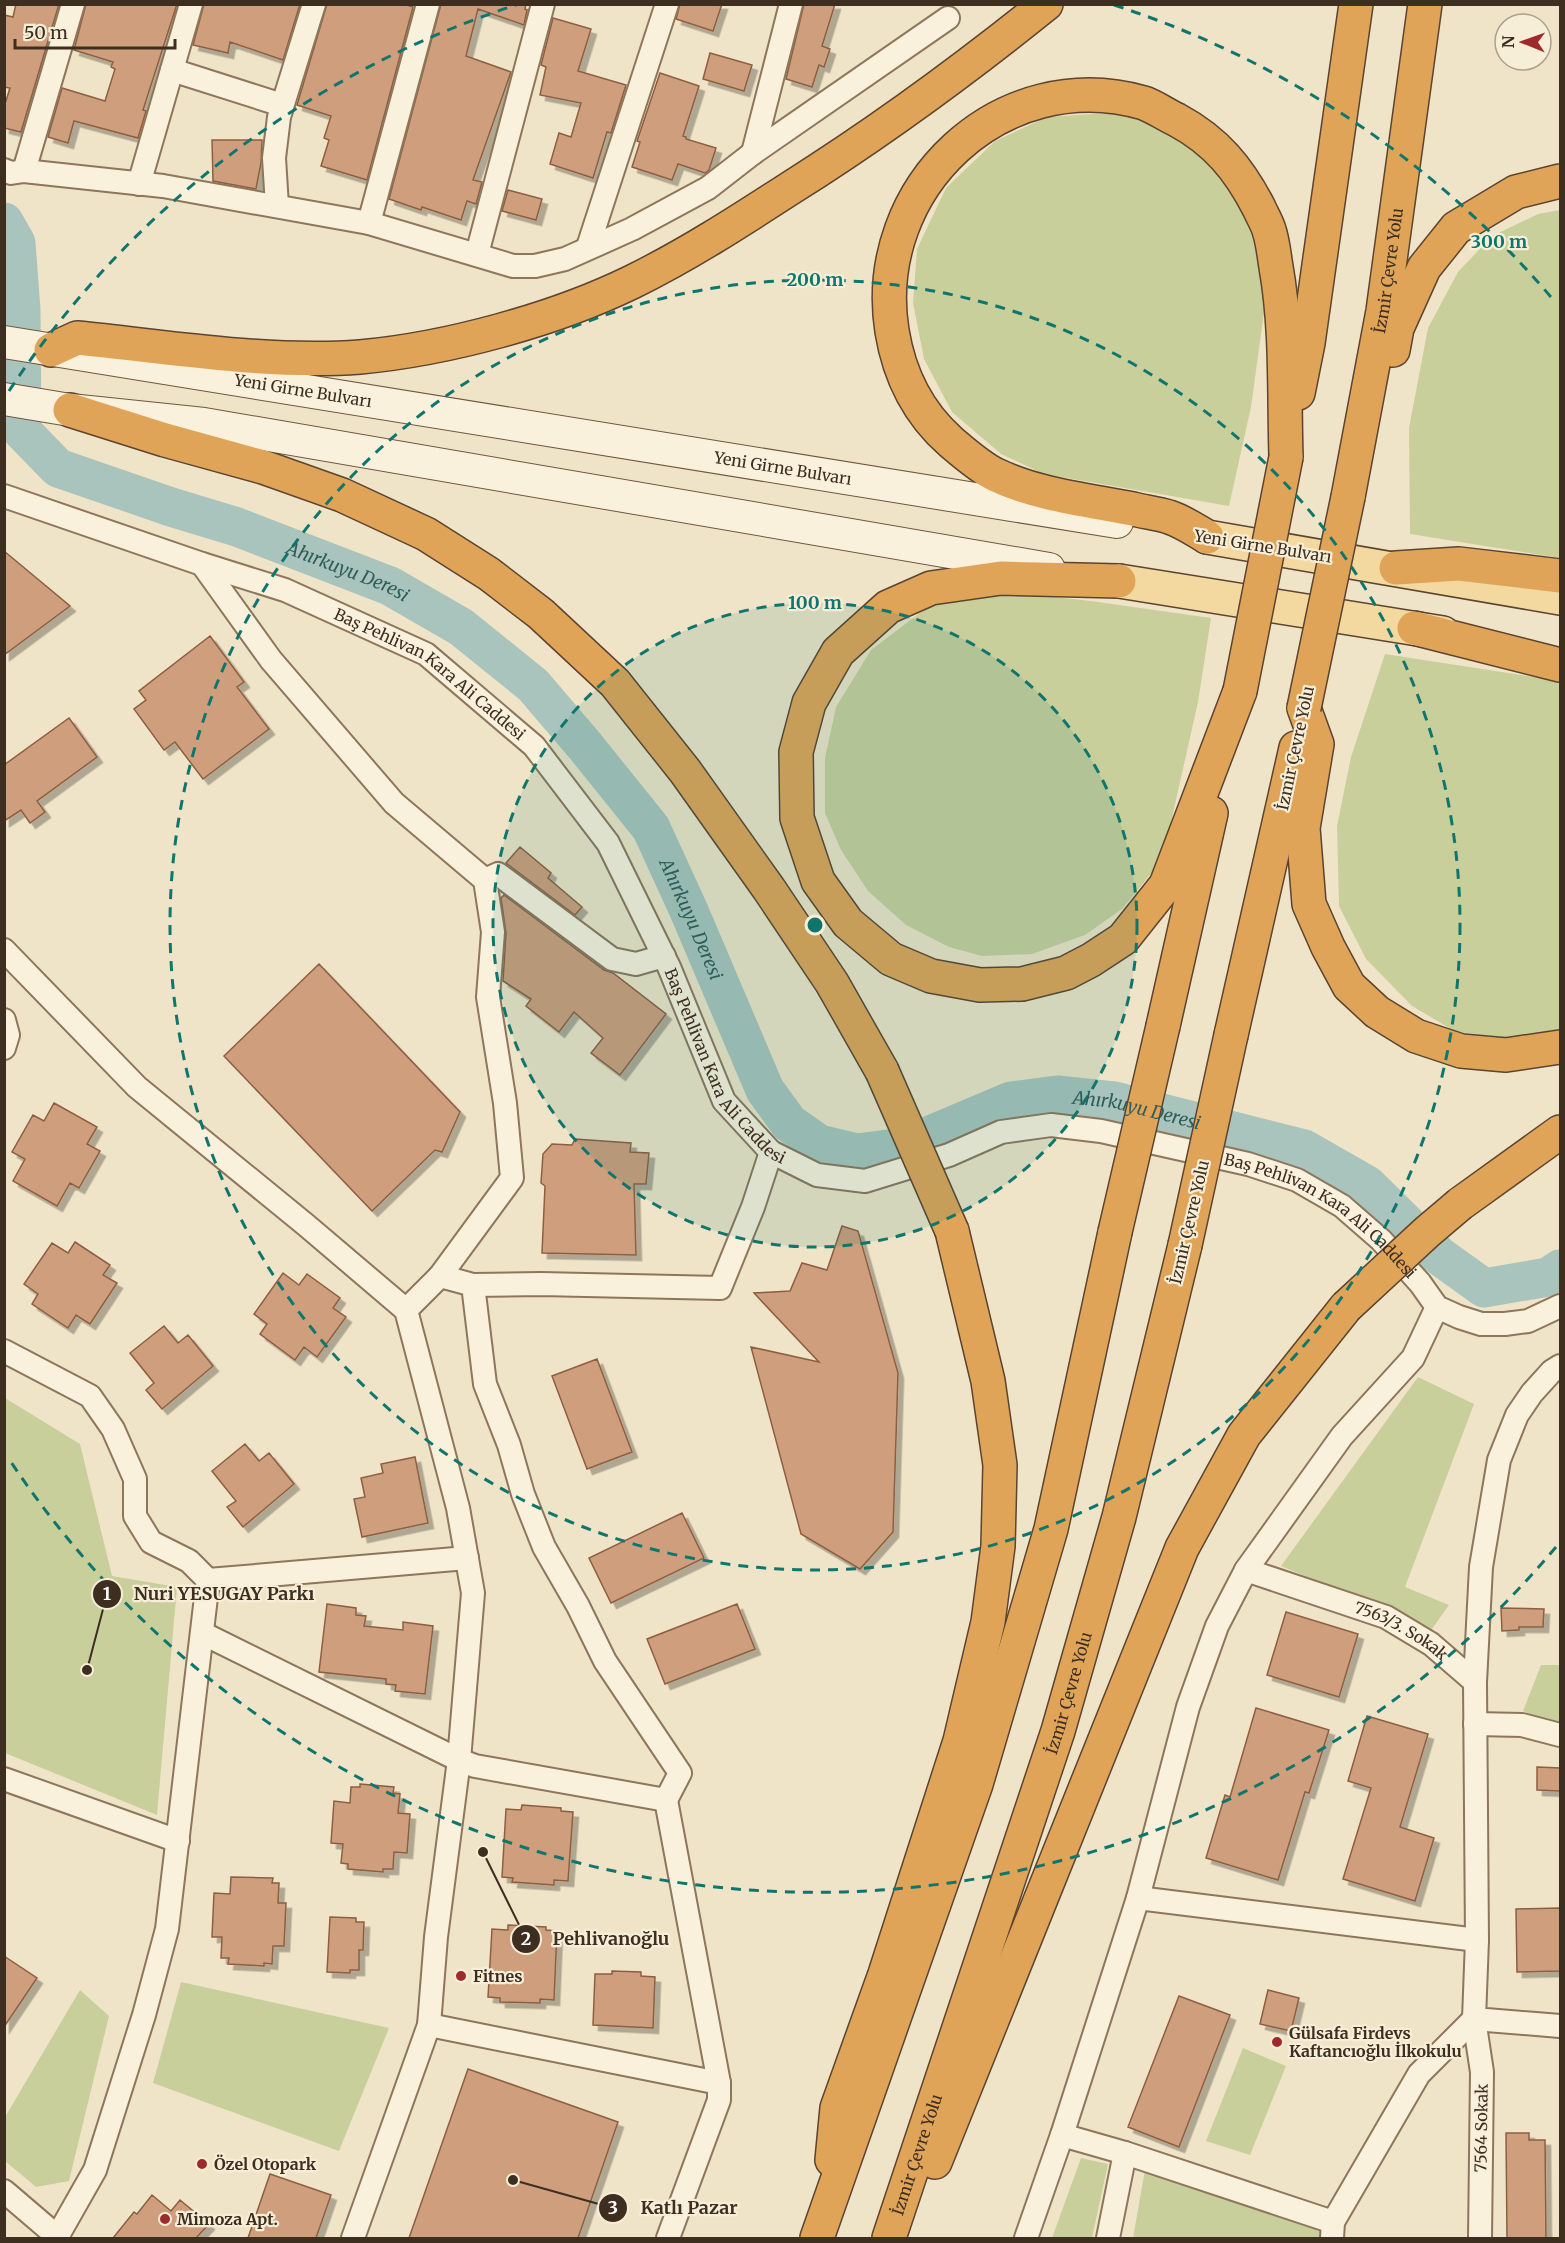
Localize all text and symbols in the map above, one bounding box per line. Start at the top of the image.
scale bar [15,12,176,50]
north arrow [1493,12,1553,72]
text: 50 m [24,21,68,44]
text: N [1498,35,1518,48]
street label: İzmir Çevre Yolu [1369,207,1407,335]
text: 300 m [1471,230,1527,253]
text: 200 m [787,268,843,291]
street label: Yeni Girne Bulvarı [232,369,373,411]
street label: Yeni Girne Bulvarı [712,447,853,489]
street label: Yeni Girne Bulvarı [1192,525,1333,567]
water label: Ahırkuyu Deresi [282,535,414,606]
text: 100 m [788,591,842,614]
street label: Baş Pehlivan Kara Ali Caddesi [331,604,530,744]
street label: İzmir Çevre Yolu [1272,684,1318,812]
water label: Ahırkuyu Deresi [654,853,728,983]
centre of rings [805,915,825,935]
street label: Baş Pehlivan Kara Ali Caddesi [661,965,789,1168]
water label: Ahırkuyu Deresi [1070,1085,1203,1134]
street label: Baş Pehlivan Kara Ali Caddesi [1222,1149,1421,1282]
street label: İzmir Çevre Yolu [1165,1158,1213,1286]
callout: Nuri YESUGAY Parkı [92,1576,326,1612]
text: 1 [103,1582,111,1605]
text: Nuri YESUGAY Parkı [134,1582,314,1605]
street label: 7563/3. Sokak [1352,1597,1453,1665]
street label: İzmir Çevre Yolu [1041,1629,1096,1757]
callout: Pehlivanoğlu [511,1921,682,1957]
text: 2 [521,1927,531,1950]
text: Pehlivanoğlu [553,1927,669,1950]
place label: Fitnes [473,1966,522,1986]
marker: Fitnes [454,1969,468,1983]
place label: Gülsafa Firdevs Kaftancıoğlu İlkokulu [1289,2023,1462,2061]
marker: Gülsafa Firdevs Kaftancıoğlu İlkokulu [1270,2035,1284,2049]
street label: 7564 Sokak [1470,2083,1492,2173]
street label: İzmir Çevre Yolu [887,2091,946,2218]
place label: Özel Otopark [214,2154,317,2174]
marker: Özel Otopark [195,2157,209,2171]
callout: Katlı Pazar [598,2190,749,2226]
text: 3 [608,2196,618,2219]
text: Katlı Pazar [640,2196,738,2219]
place label: Mimoza Apt. [177,2209,278,2229]
marker: Mimoza Apt. [158,2212,172,2226]

